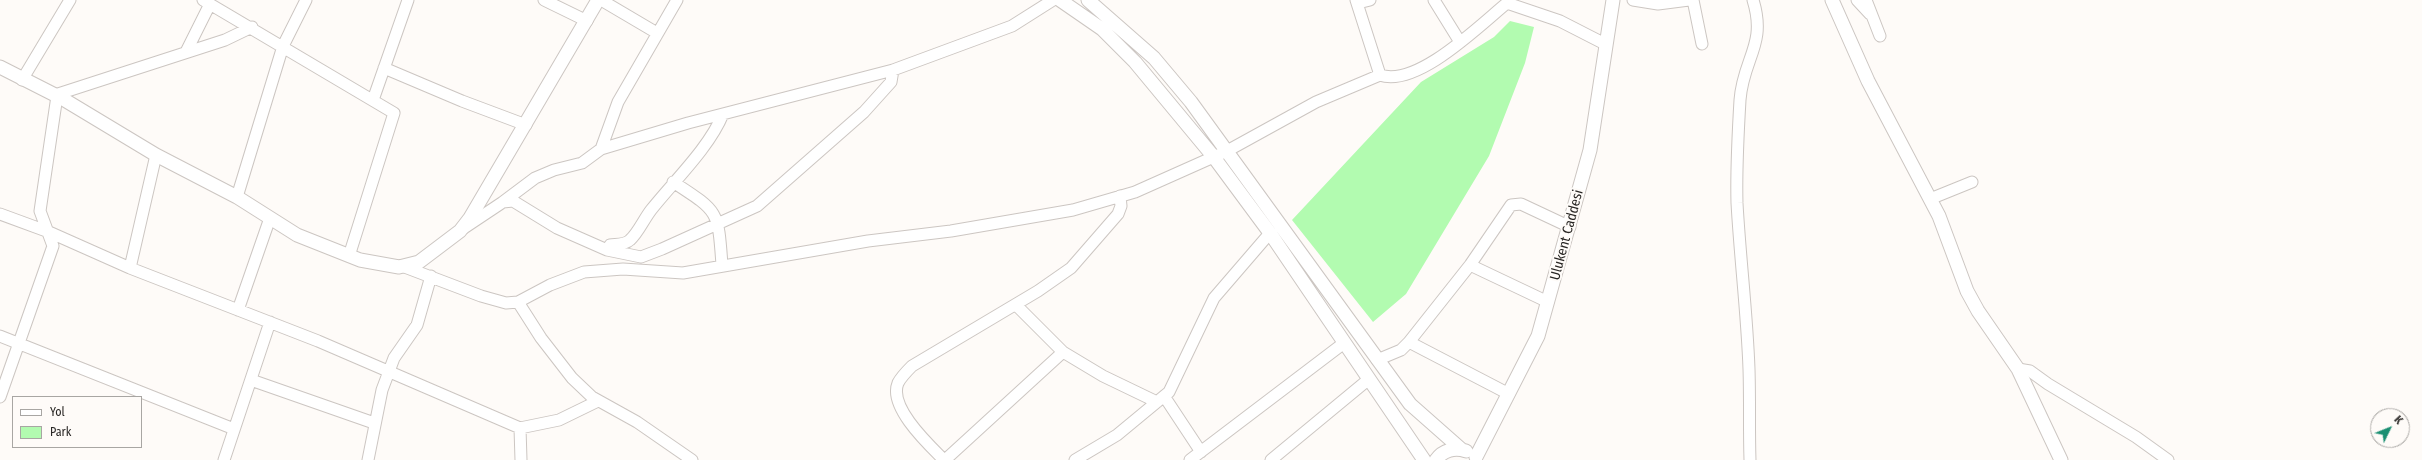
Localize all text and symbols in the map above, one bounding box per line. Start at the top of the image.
street label: Ulukent Caddesi [1547,188,1587,282]
legend [12,396,142,448]
text: Yol [50,405,65,419]
north arrow [2370,408,2410,448]
text: K [2391,413,2405,427]
text: Park [50,425,71,439]

